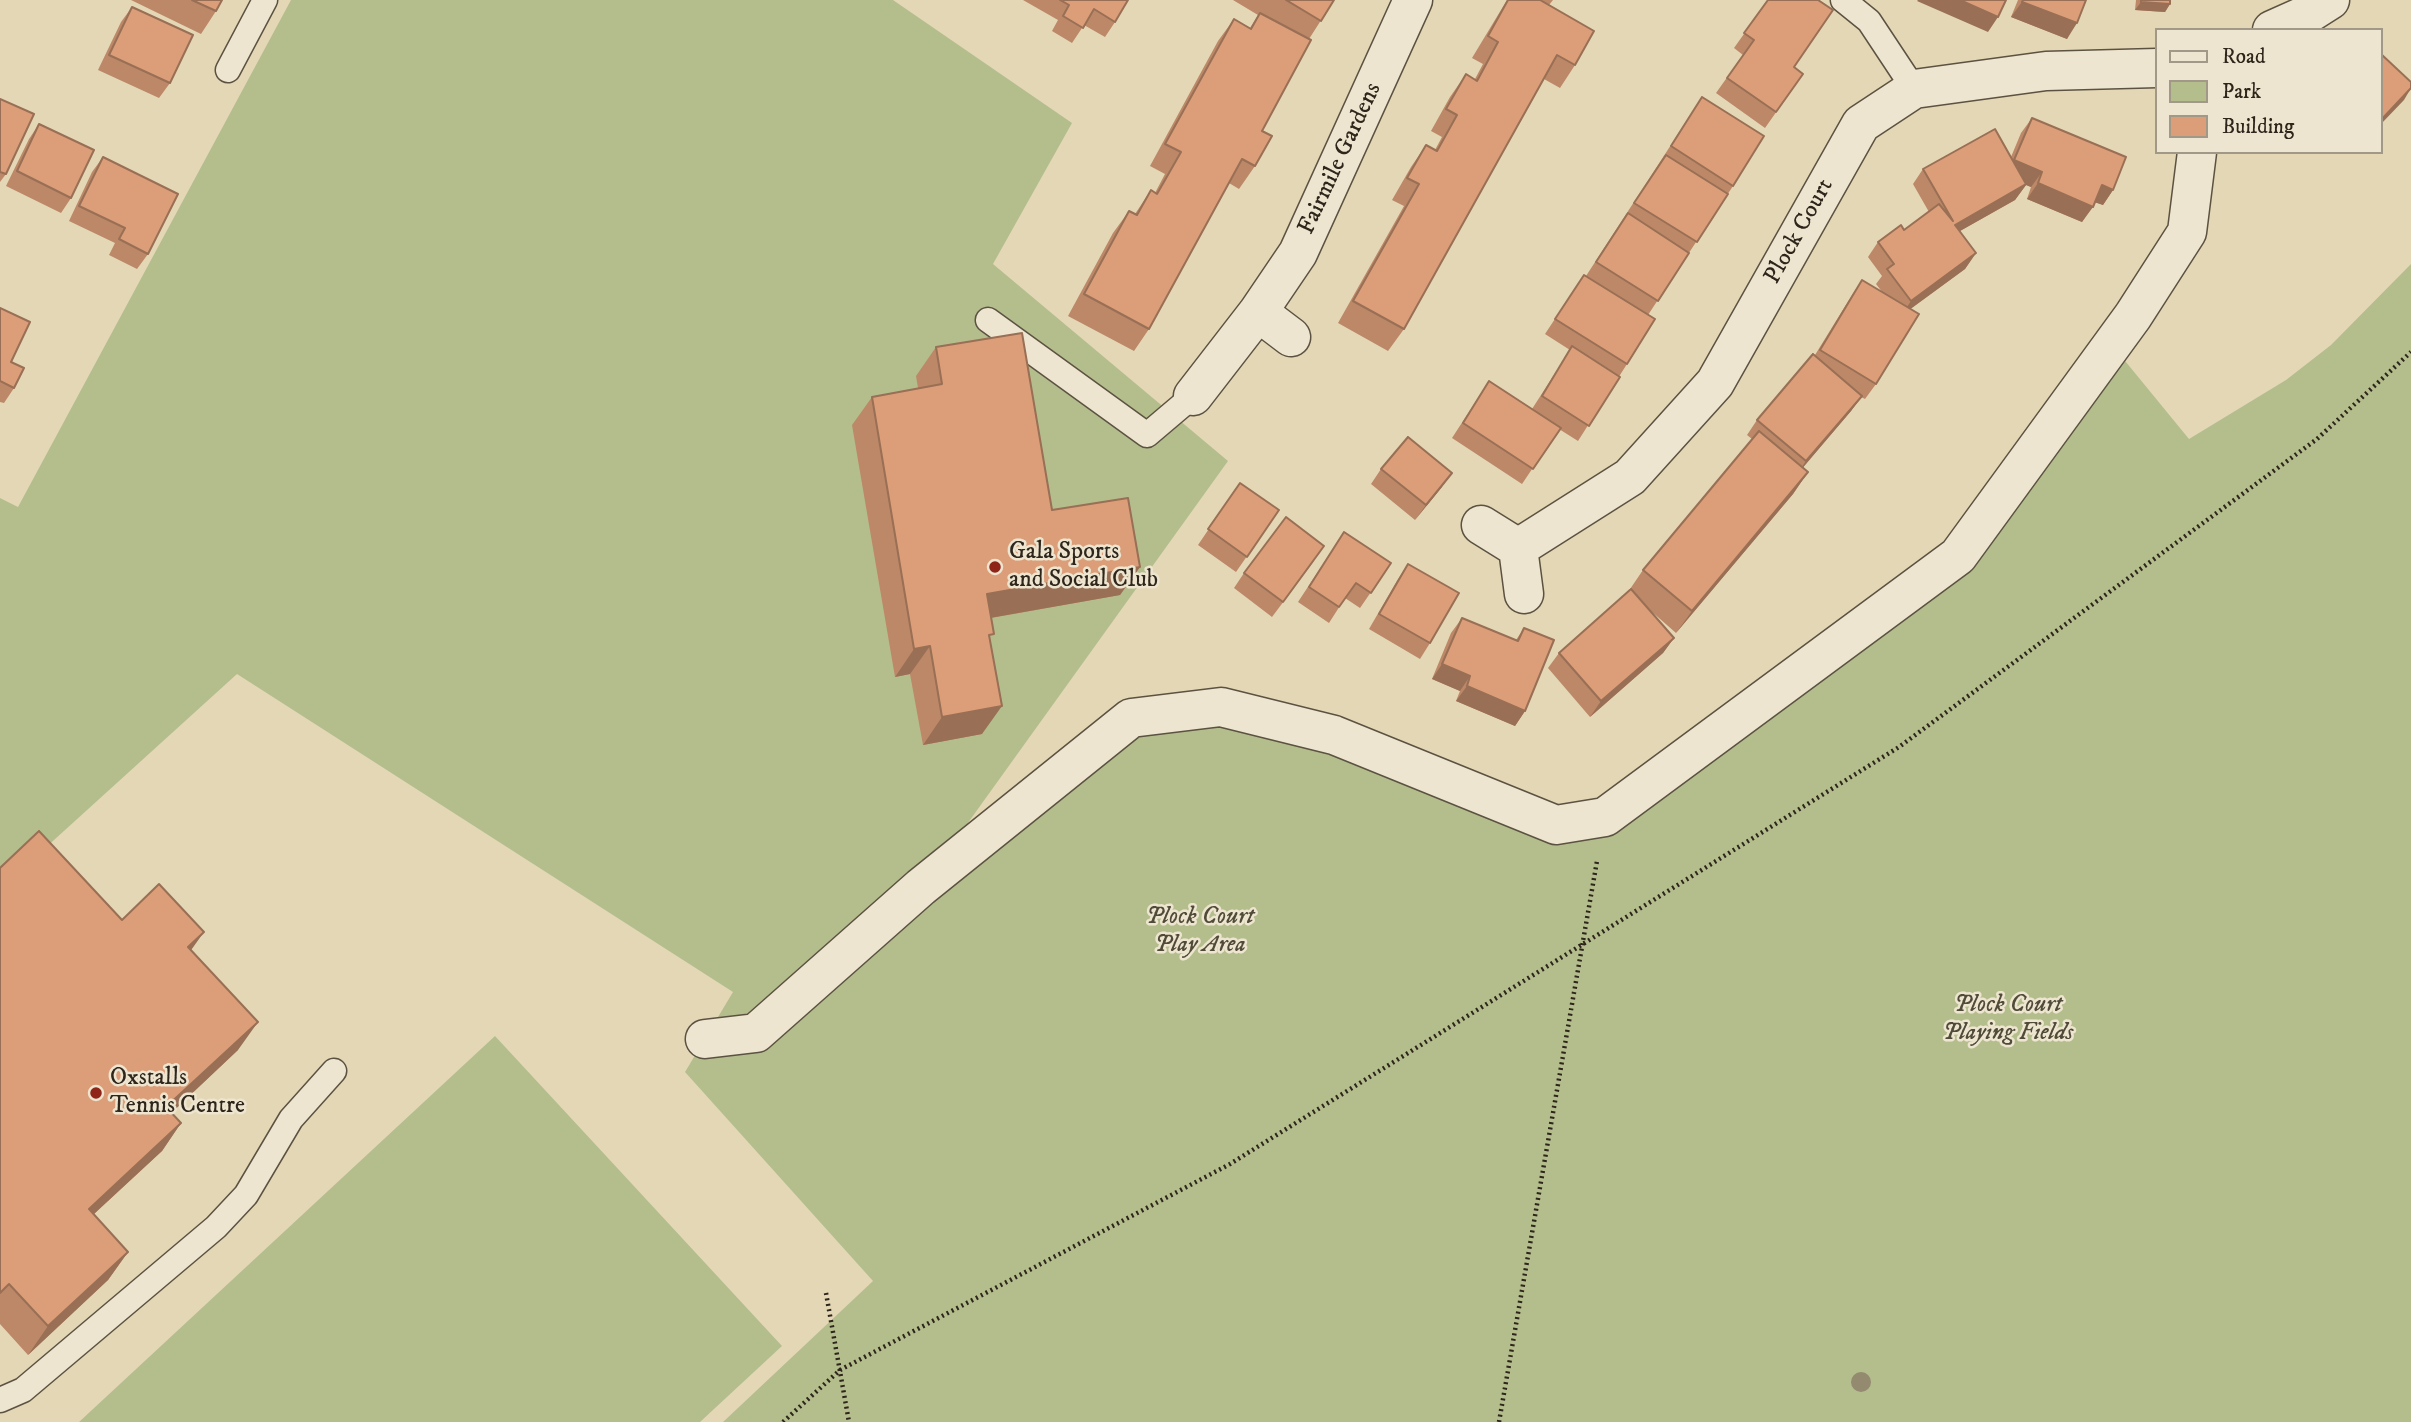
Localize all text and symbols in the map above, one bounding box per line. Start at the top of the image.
legend [2156,28,2383,154]
text: Road [2222,44,2266,70]
street label: Fairmile Gardens [1293,79,1389,239]
text: Park [2222,79,2261,105]
text: Building [2222,114,2294,140]
street label: Plock Court [1759,174,1841,290]
place label: Gala Sports and Social Club [1009,539,1158,595]
marker: Gala Sports and Social Club [987,559,1003,575]
park label: Plock Court Play Area [1146,904,1254,960]
park label: Plock Court Playing Fields [1943,992,2073,1048]
place label: Oxstalls Tennis Centre [110,1065,245,1121]
marker: Oxstalls Tennis Centre [88,1085,104,1101]

